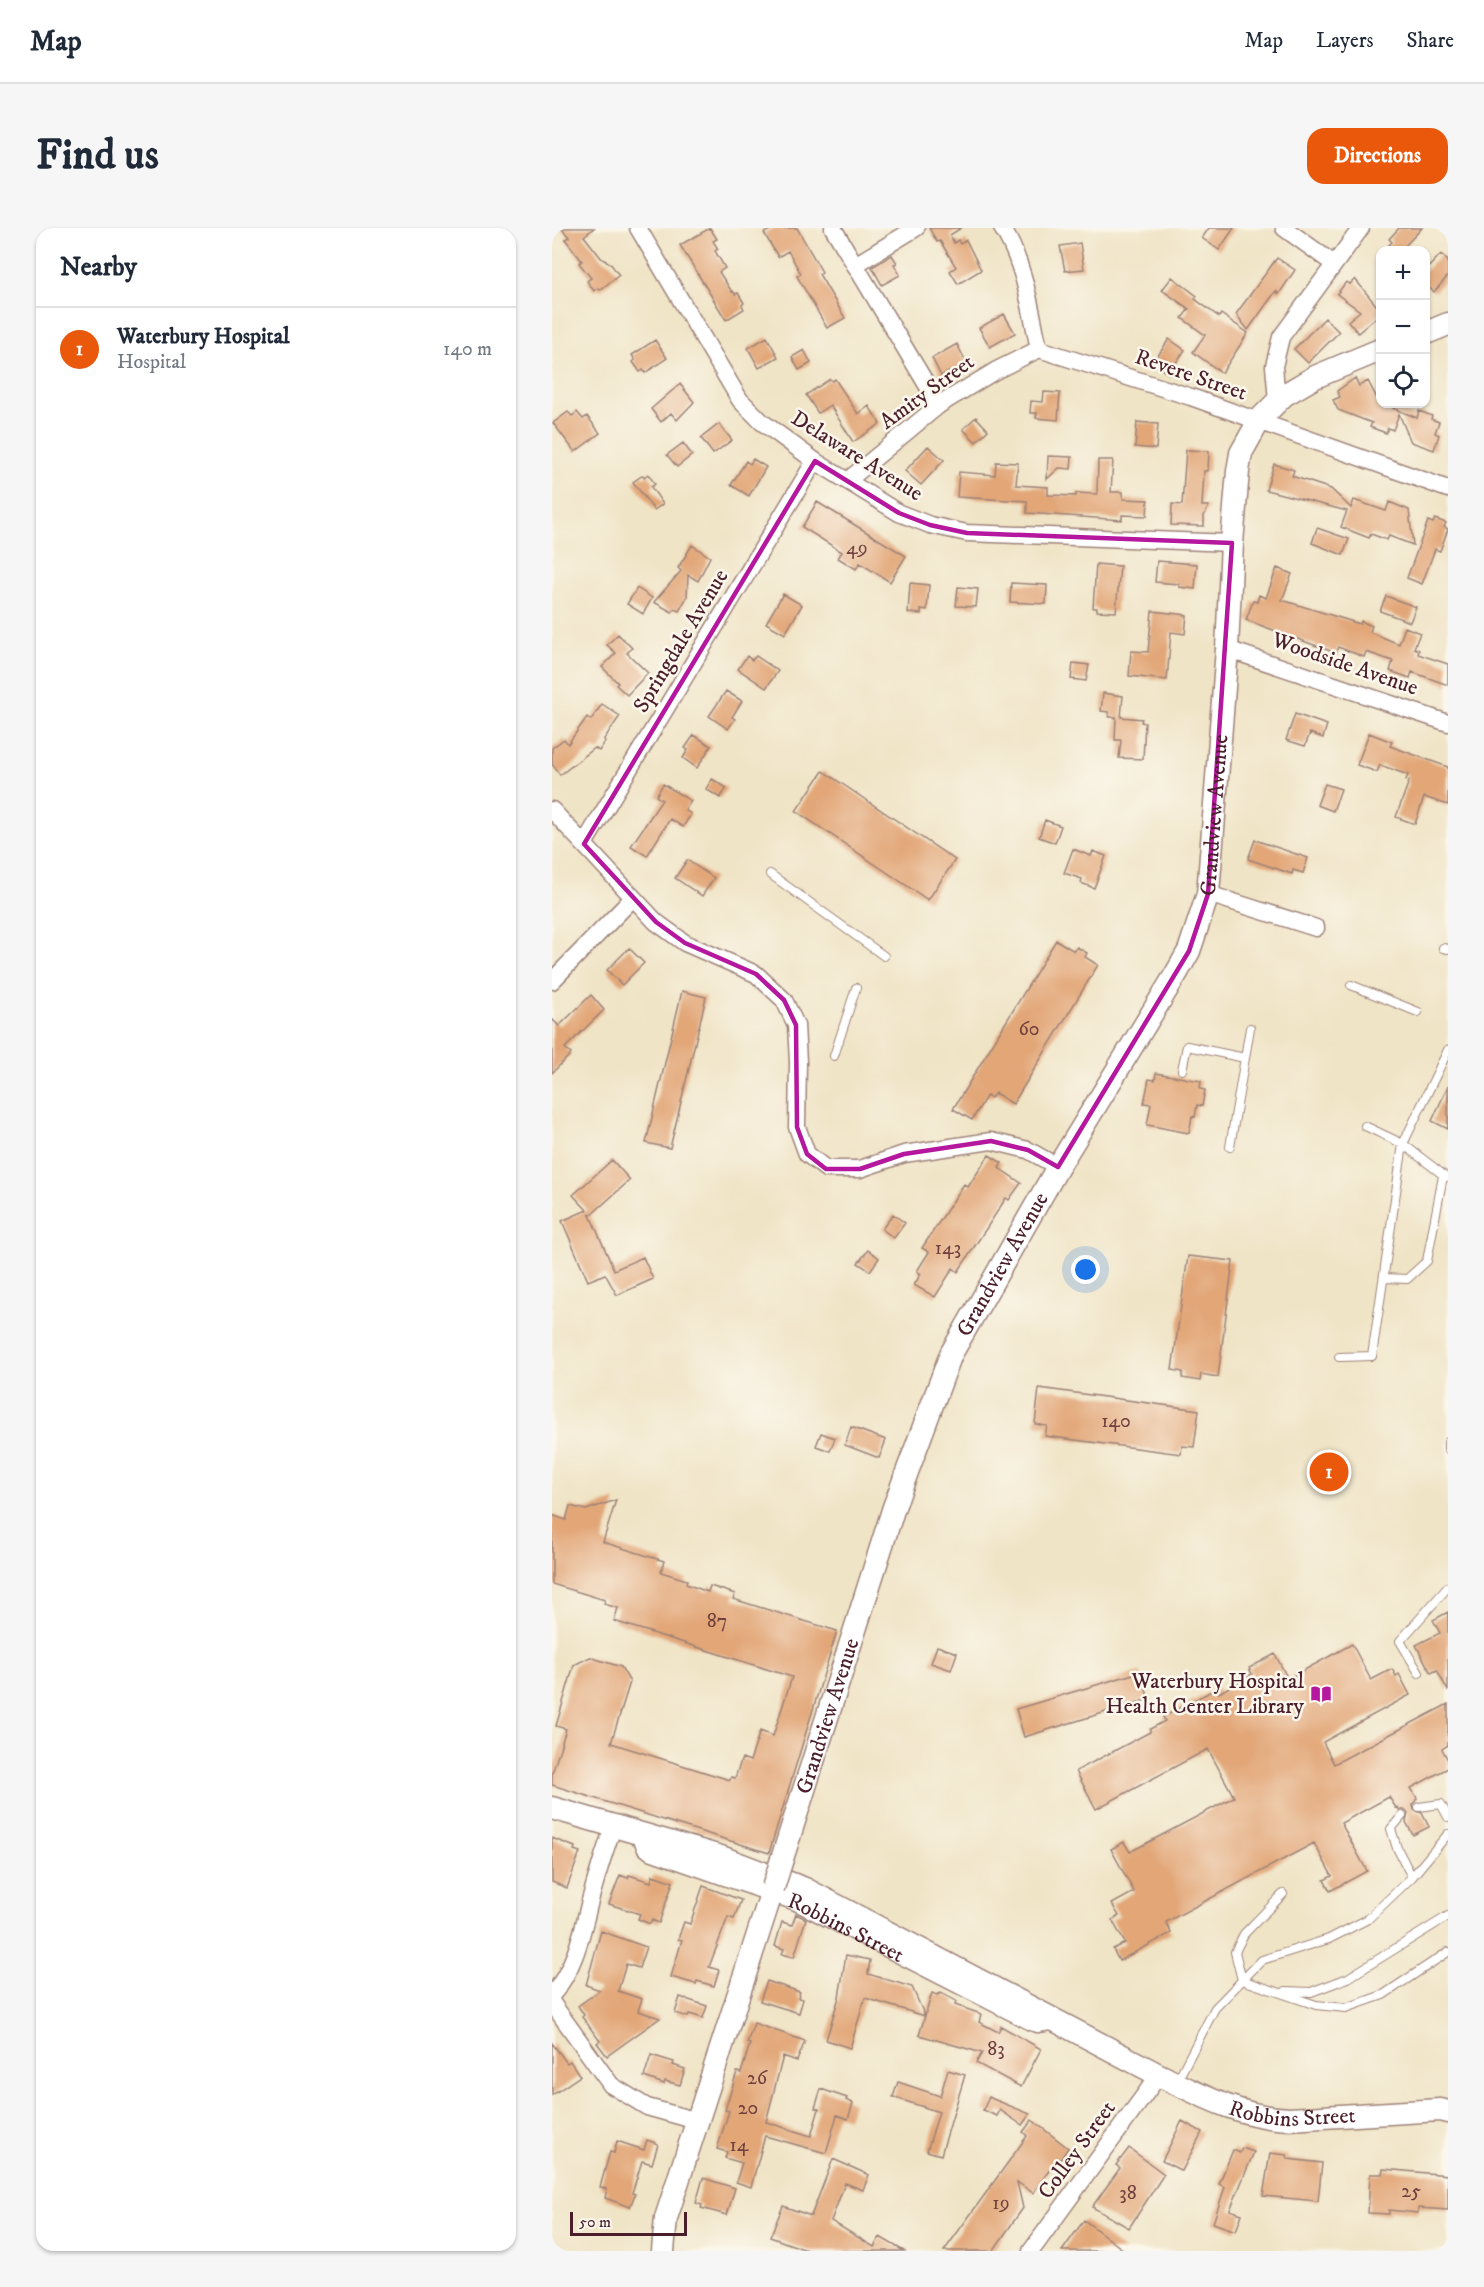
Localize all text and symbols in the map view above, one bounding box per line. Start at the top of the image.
text: Map [30,24,82,59]
text: Map [1244,28,1283,54]
text: Layers [1316,28,1374,54]
text: Share [1407,28,1454,54]
button: Directions [1307,128,1448,184]
text: Find us [36,130,159,182]
map controls [1376,246,1430,408]
button: + [1376,246,1430,300]
text: Nearby [60,251,137,284]
button: − [1376,300,1430,354]
text: Waterbury Hospital [117,323,290,350]
text: 1 [76,337,83,362]
text: 140 m [443,337,492,362]
street label: Revere Street [1132,343,1250,407]
street label: Amity Street [874,349,980,435]
text: Hospital [117,350,186,375]
button: locate [1376,354,1430,408]
street label: Delaware Avenue [786,405,928,507]
house number: 49 [846,536,868,561]
street label: Springdale Avenue [628,564,734,718]
street label: Woodside Avenue [1267,626,1422,702]
street label: Grandview Avenue [1194,733,1234,897]
house number: 60 [1018,1017,1040,1042]
street label: Grandview Avenue [950,1187,1054,1341]
house number: 143 [935,1236,961,1261]
your location [1071,1255,1100,1284]
house number: 140 [1101,1409,1131,1434]
pin: 1 [1310,1450,1348,1494]
house number: 87 [707,1609,727,1634]
street label: Grandview Avenue [790,1635,865,1797]
place label: Waterbury Hospital Health Center Library [1106,1668,1305,1720]
library icon: Waterbury Hospital Health Center Library [1309,1682,1333,1706]
street label: Robbins Street [784,1887,909,1968]
house number: 83 [987,2037,1005,2062]
house number: 26 [747,2066,768,2091]
street label: Robbins Street [1226,2094,1356,2133]
house number: 20 [738,2096,758,2121]
street label: Colley Street [1032,2096,1122,2204]
house number: 14 [730,2133,749,2158]
house number: 25 [1401,2179,1421,2204]
house number: 38 [1119,2181,1137,2206]
house number: 19 [992,2191,1010,2216]
scale bar [570,2209,687,2236]
text: 50 m [579,2212,611,2232]

